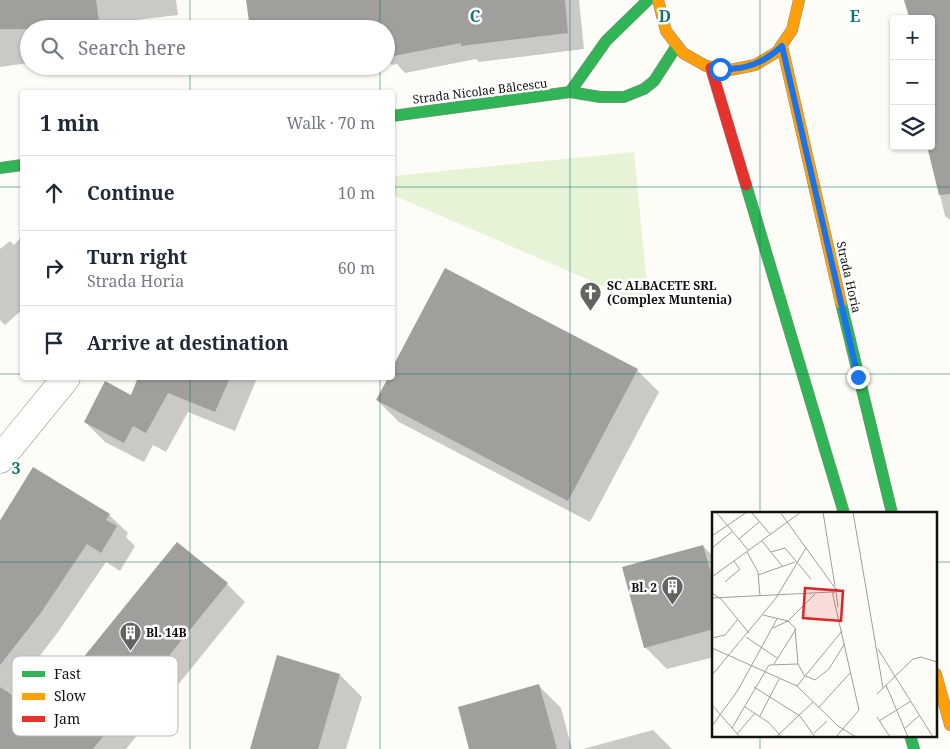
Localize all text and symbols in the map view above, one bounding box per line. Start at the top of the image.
text: C [470,5,481,27]
text: D [659,5,671,27]
text: E [850,5,860,27]
map controls [890,15,935,150]
button: + [890,15,935,60]
search box [20,20,395,75]
icon: search [38,34,66,62]
text: Search here [78,35,186,61]
route start [709,58,732,81]
button: − [890,60,935,105]
street label: Strada Nicolae Bălcescu [412,74,549,108]
button: layers [890,105,935,150]
text: 1 min [40,109,99,137]
text: Walk · 70 m [287,112,375,134]
icon: ahead [40,179,68,207]
text: Continue [87,180,175,206]
text: 10 m [338,182,375,204]
street label: Strada Horia [833,240,866,315]
text: Turn right [87,244,187,270]
icon: right [40,254,68,282]
text: 60 m [338,257,375,279]
text: Strada Horia [87,270,184,292]
place label: SC ALBACETE SRL (Complex Muntenia) [607,277,732,308]
church icon: SC ALBACETE SRL (Complex Muntenia) [579,280,603,311]
icon: arrive [40,329,68,357]
text: Arrive at destination [87,330,289,356]
route end [847,366,870,389]
text: 3 [11,457,21,479]
inset map [712,512,938,736]
building icon: Bl. 2 [661,575,685,606]
place label: Bl. 2 [631,579,657,596]
building icon: Bl. 14B [118,620,142,651]
place label: Bl. 14B [146,624,187,641]
legend [12,656,178,736]
text: Fast [54,664,81,683]
text: Slow [54,686,87,705]
text: Jam [53,709,80,728]

